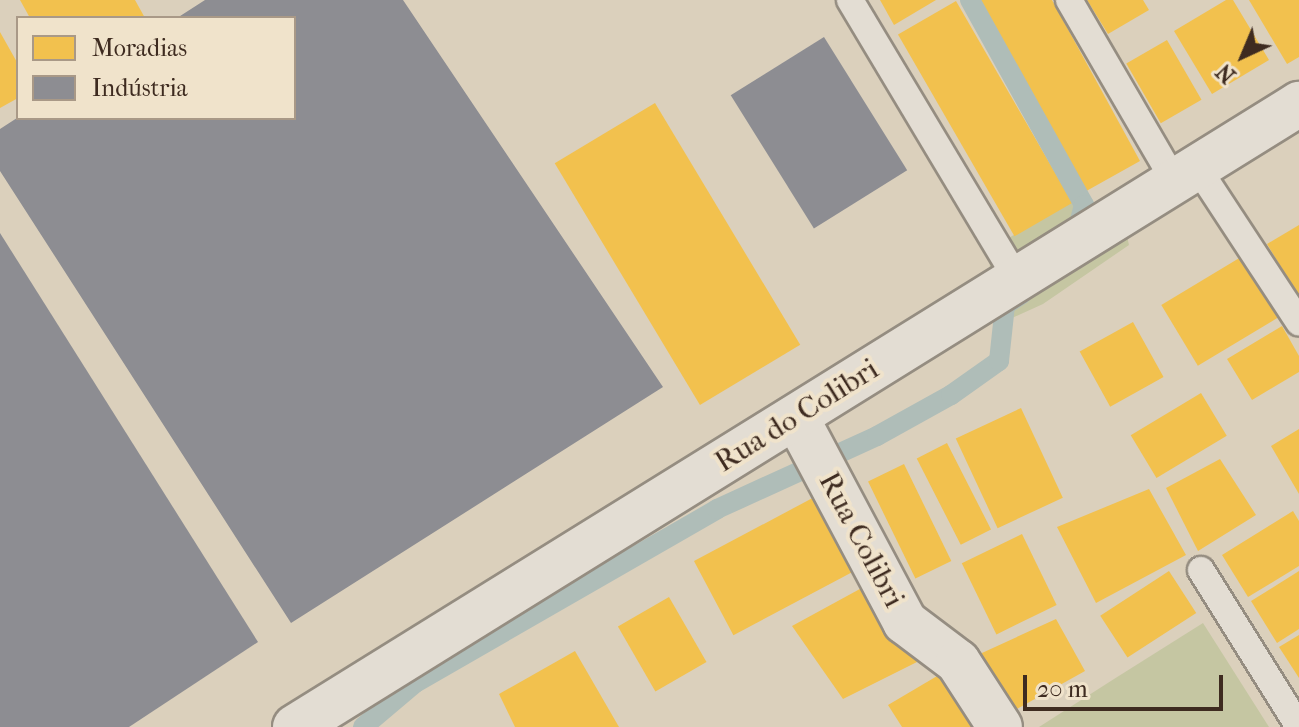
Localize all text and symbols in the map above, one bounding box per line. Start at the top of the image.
legend [16,16,296,120]
north arrow [1203,16,1283,96]
text: Moradias [92,34,187,62]
text: N [1211,58,1241,88]
text: Indústria [92,74,188,102]
street label: Rua do Colibri [709,352,885,480]
street label: Rua Colibri [810,466,912,614]
scale bar [1027,659,1227,709]
text: 20 m [1037,675,1088,703]

